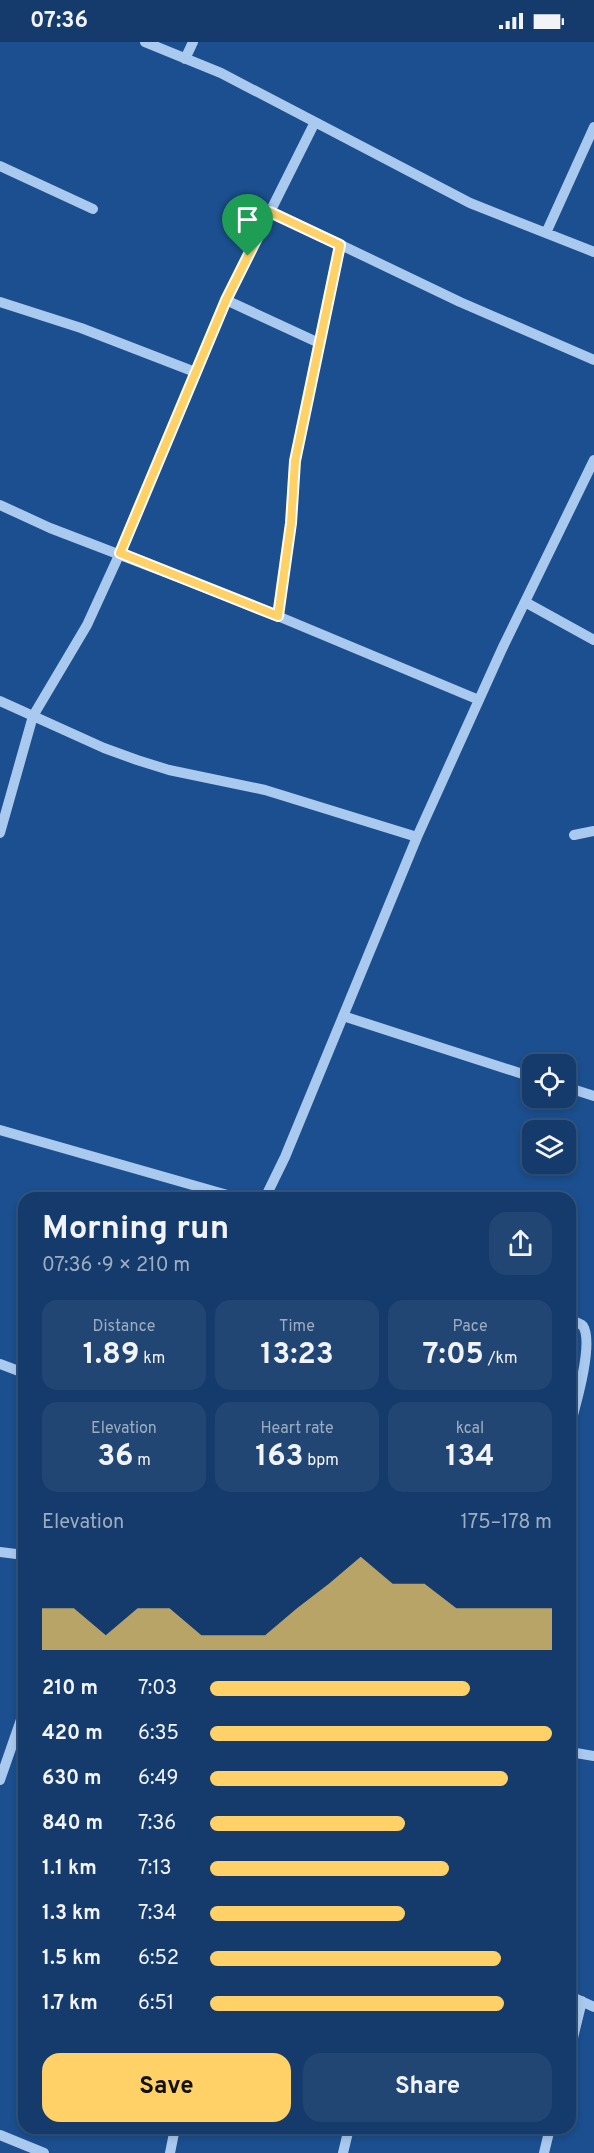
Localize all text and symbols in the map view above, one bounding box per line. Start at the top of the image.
text: 07:36 [30,8,88,35]
pin [222,194,273,256]
icon: arrive [231,203,264,236]
map controls [522,1054,576,1174]
button: locate [522,1054,576,1108]
button: layers [522,1120,576,1174]
text: Morning run [42,1209,229,1251]
button: share [489,1212,552,1275]
text: 07:36 · 9 × 210 m [42,1253,190,1279]
text: Distance [93,1317,155,1337]
text: Time [279,1317,315,1337]
text: Pace [452,1317,488,1337]
text: 1.89 [83,1337,139,1374]
text: 13:23 [260,1337,334,1374]
text: 7:05 [422,1337,484,1374]
text: km [139,1349,165,1369]
text: /km [484,1349,518,1369]
text: Elevation [91,1419,157,1439]
text: Heart rate [260,1419,334,1439]
text: kcal [456,1419,484,1439]
text: 36 [97,1439,134,1476]
text: 163 [255,1439,304,1476]
text: 134 [445,1439,495,1476]
text: m [134,1451,151,1471]
text: bpm [304,1451,339,1471]
text: Elevation [42,1510,124,1536]
text: 175–178 m [460,1510,552,1536]
text: 210 m [42,1676,98,1702]
text: 7:03 [138,1676,177,1702]
text: 420 m [42,1721,103,1747]
text: 6:35 [138,1721,179,1747]
text: 630 m [42,1766,102,1792]
text: 6:49 [138,1766,179,1792]
text: 840 m [42,1811,103,1837]
text: 7:36 [138,1811,176,1837]
text: 1.1 km [42,1856,97,1882]
text: 7:13 [138,1856,172,1882]
text: 1.3 km [42,1901,101,1927]
text: 7:34 [138,1901,177,1927]
text: 1.5 km [42,1946,101,1972]
text: 6:52 [138,1946,179,1972]
text: 1.7 km [42,1991,98,2017]
text: 6:51 [138,1991,174,2017]
button: Save [42,2053,291,2122]
button: Share [303,2053,552,2122]

